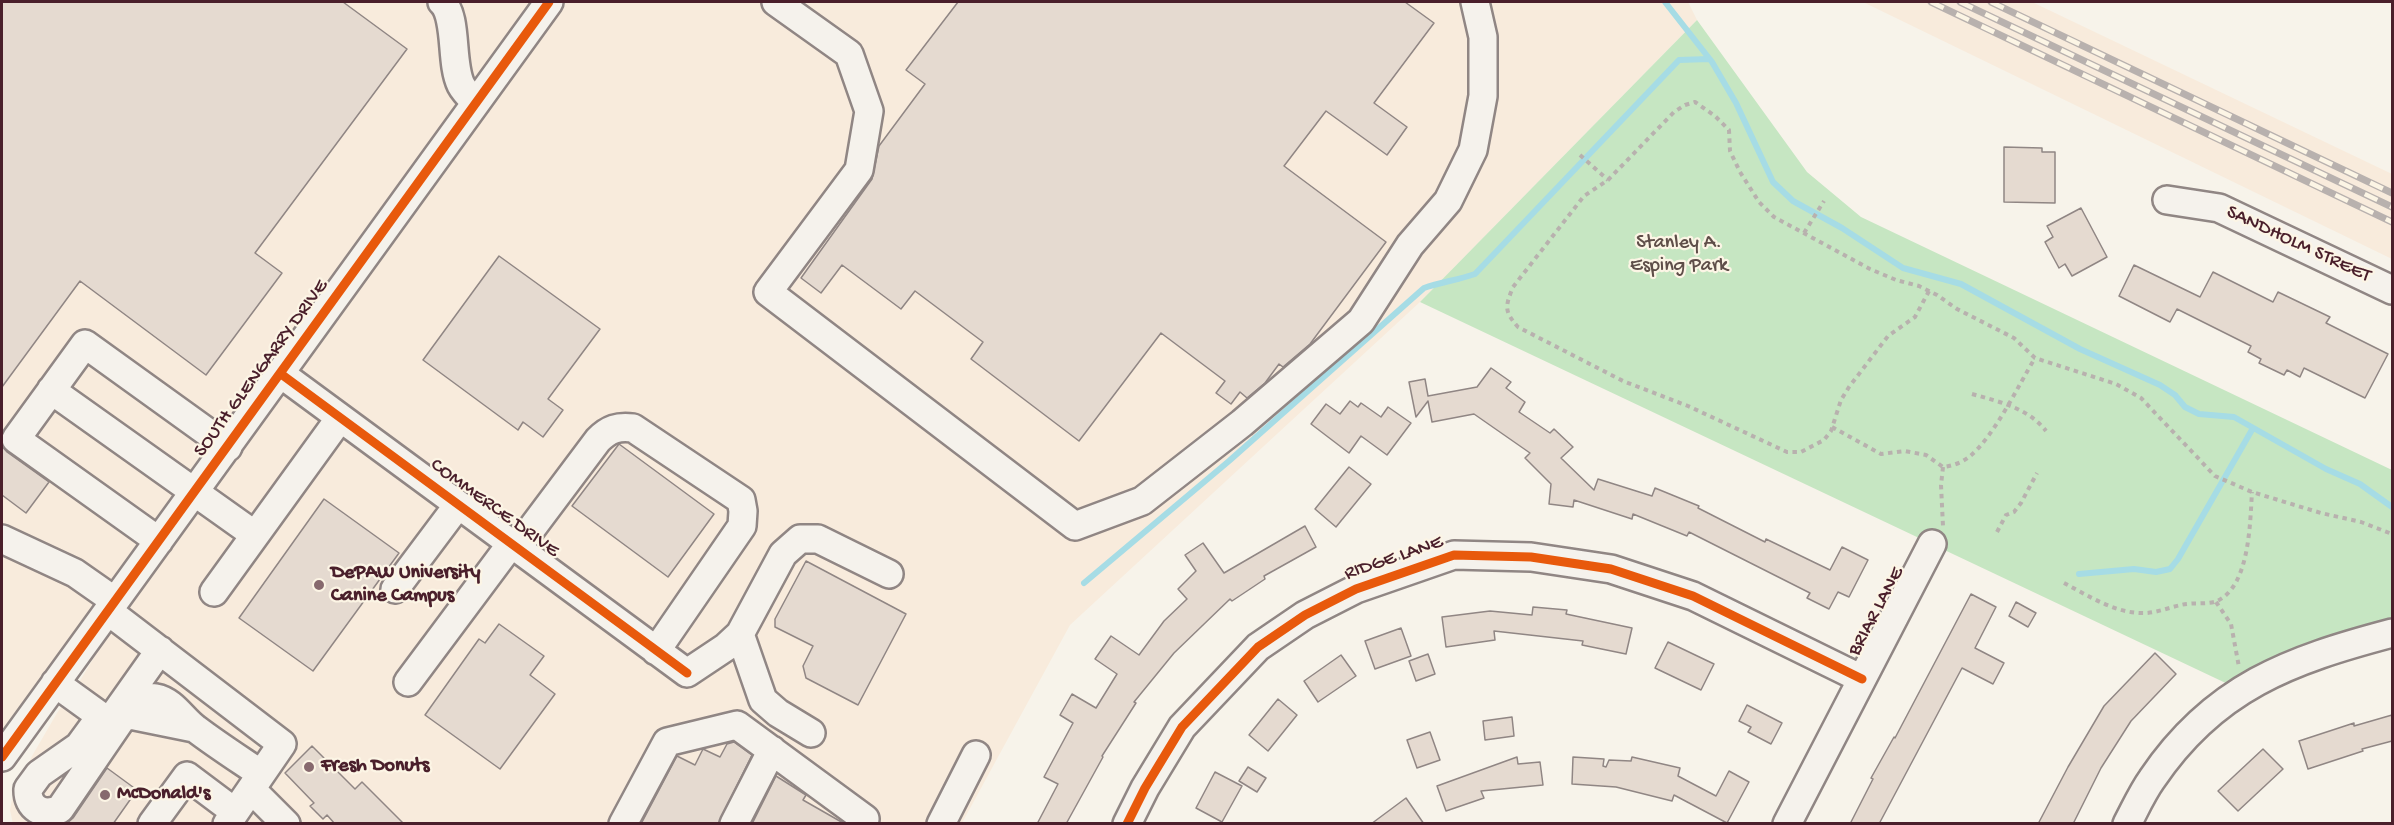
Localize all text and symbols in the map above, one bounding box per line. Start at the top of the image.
street label: SANDHOLM STREET [2222,201,2374,289]
park label: Stanley A. Esping Park [1630,232,1728,279]
street label: SOUTH GLENGARRY DRIVE [190,276,334,462]
street label: COMMERCE DRIVE [425,454,563,564]
street label: RIDGE LANE [1342,531,1446,587]
place label: DePAW University Canine Campus [331,562,480,609]
street label: BRIAR LANE [1844,563,1910,661]
marker: DePAW University Canine Campus [312,578,326,592]
place label: Fresh Donuts [321,755,429,779]
marker: Fresh Donuts [302,760,316,774]
place label: McDonald's [117,783,210,807]
marker: McDonald's [98,788,112,802]

